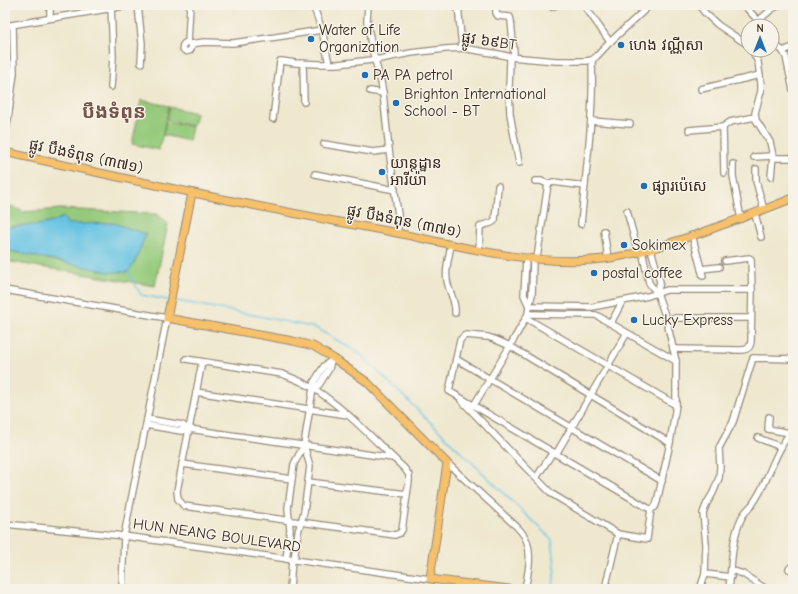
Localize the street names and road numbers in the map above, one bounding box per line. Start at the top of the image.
street label: ផ្លូវ ៦៩BT [460,28,518,58]
street label: ផ្លូវ បឹងទំពុន (៣៧១) [26,135,145,181]
street label: ផ្លូវ បឹងទំពុន (៣៧១) [344,201,463,245]
street label: HUN NEANG BOULEVARD [132,514,302,556]

